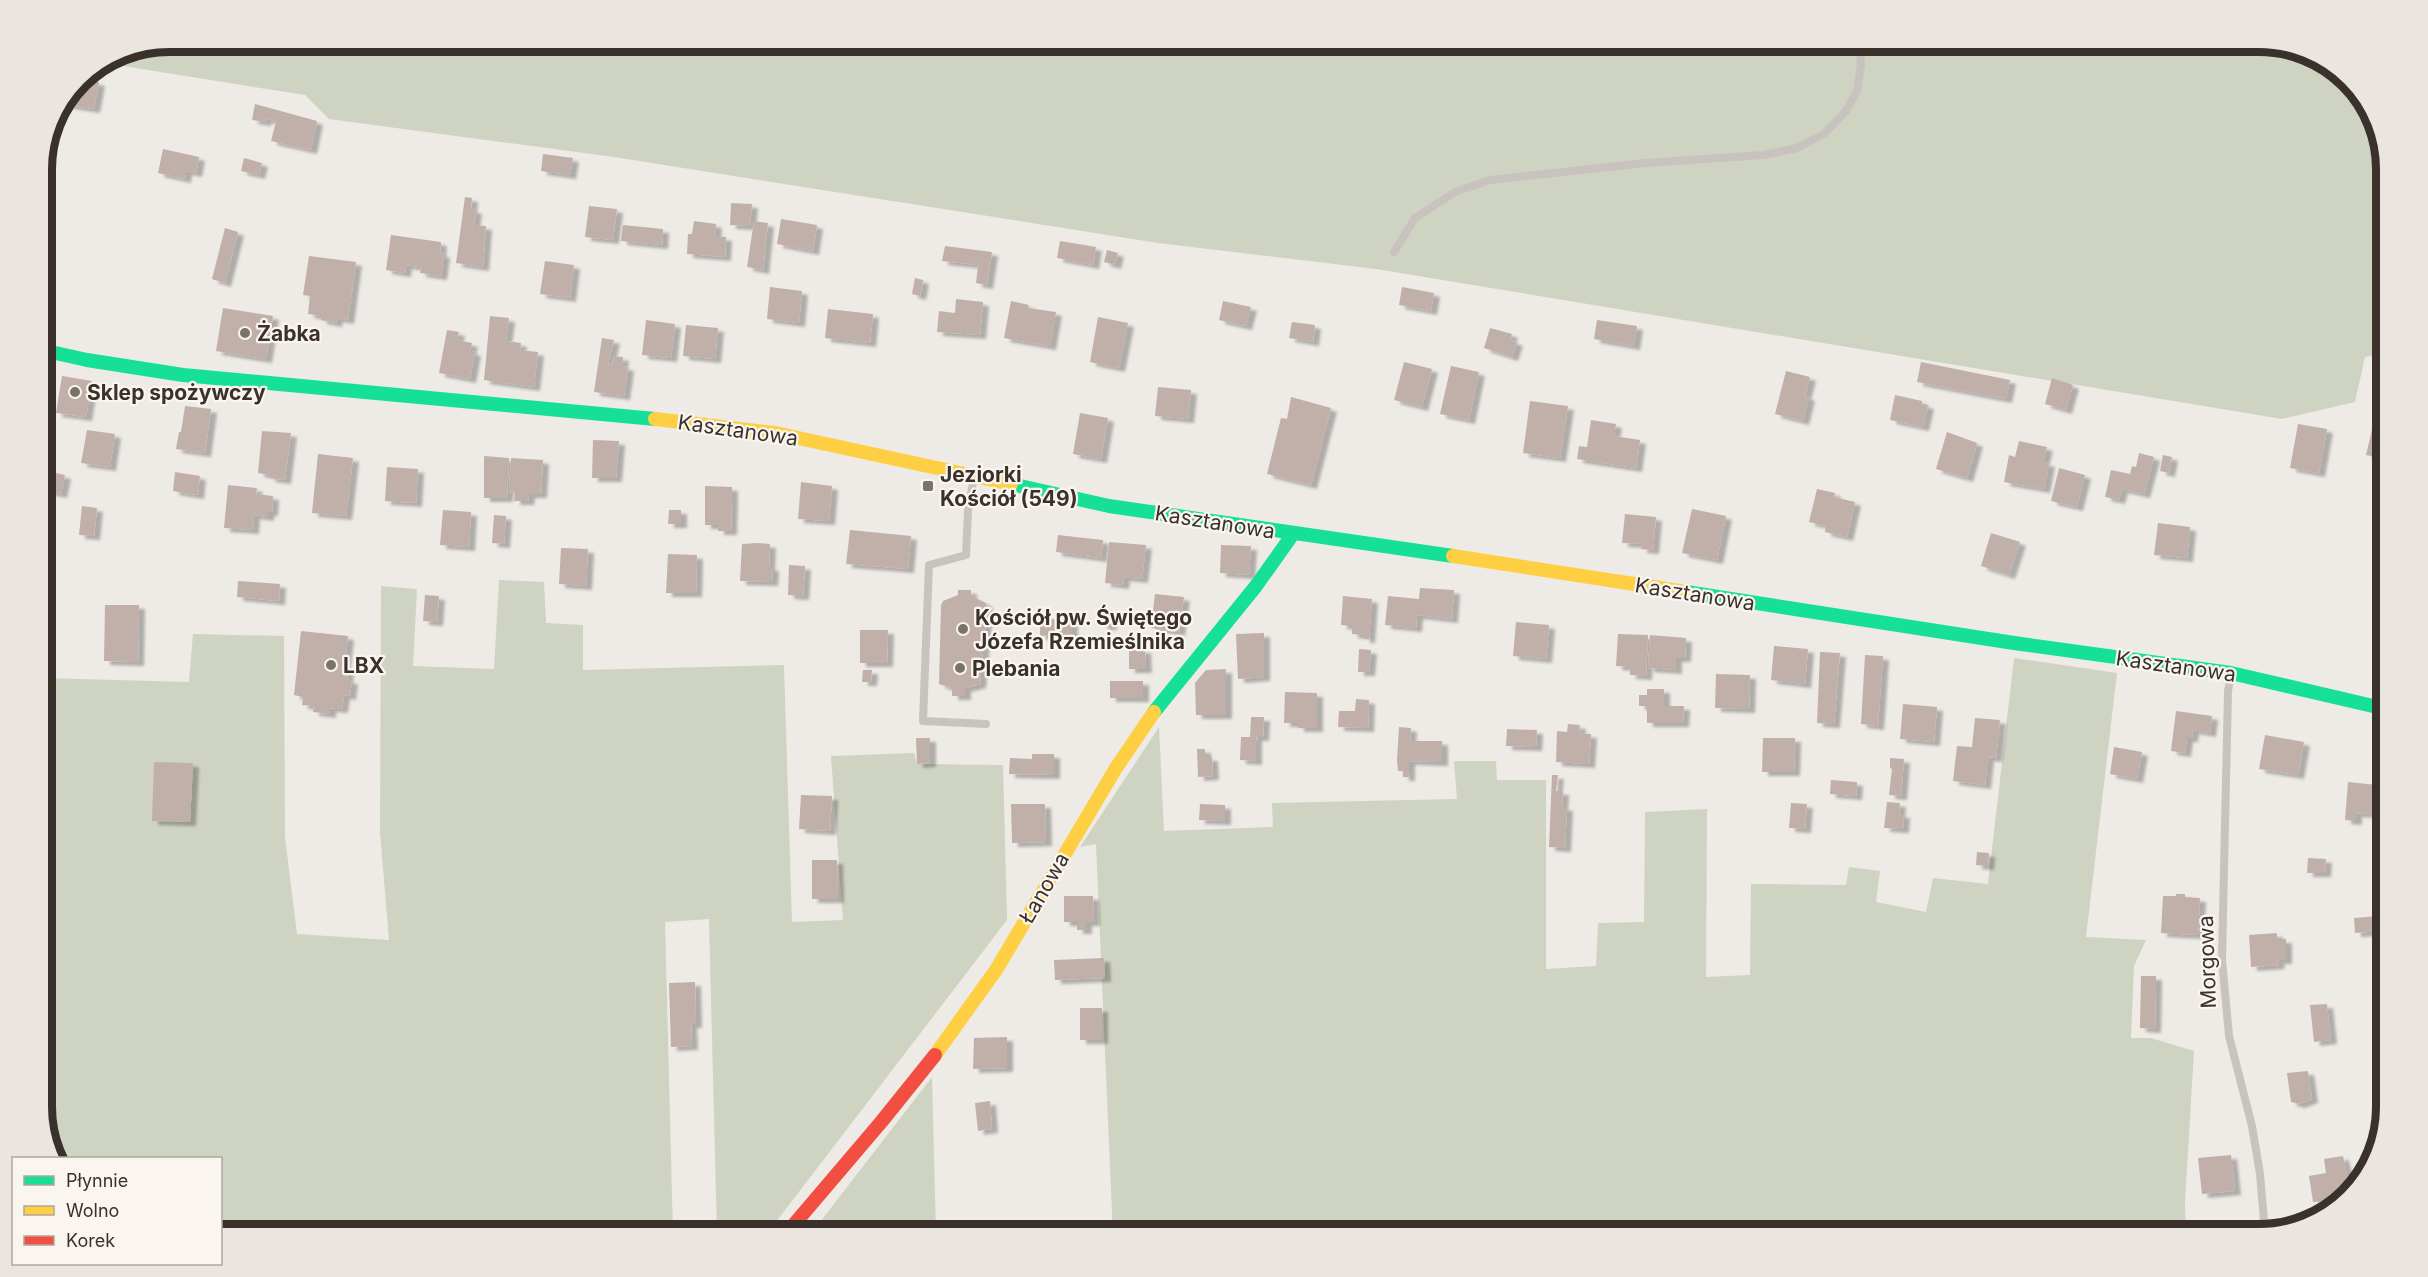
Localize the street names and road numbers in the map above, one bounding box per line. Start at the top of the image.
street label: Kasztanowa [676,409,800,451]
street label: Kasztanowa [1153,500,1277,544]
street label: Kasztanowa [1633,572,1757,616]
street label: Kasztanowa [2114,645,2238,687]
street label: Łanowa [1014,848,1074,928]
street label: Morgowa [2193,915,2221,1009]

